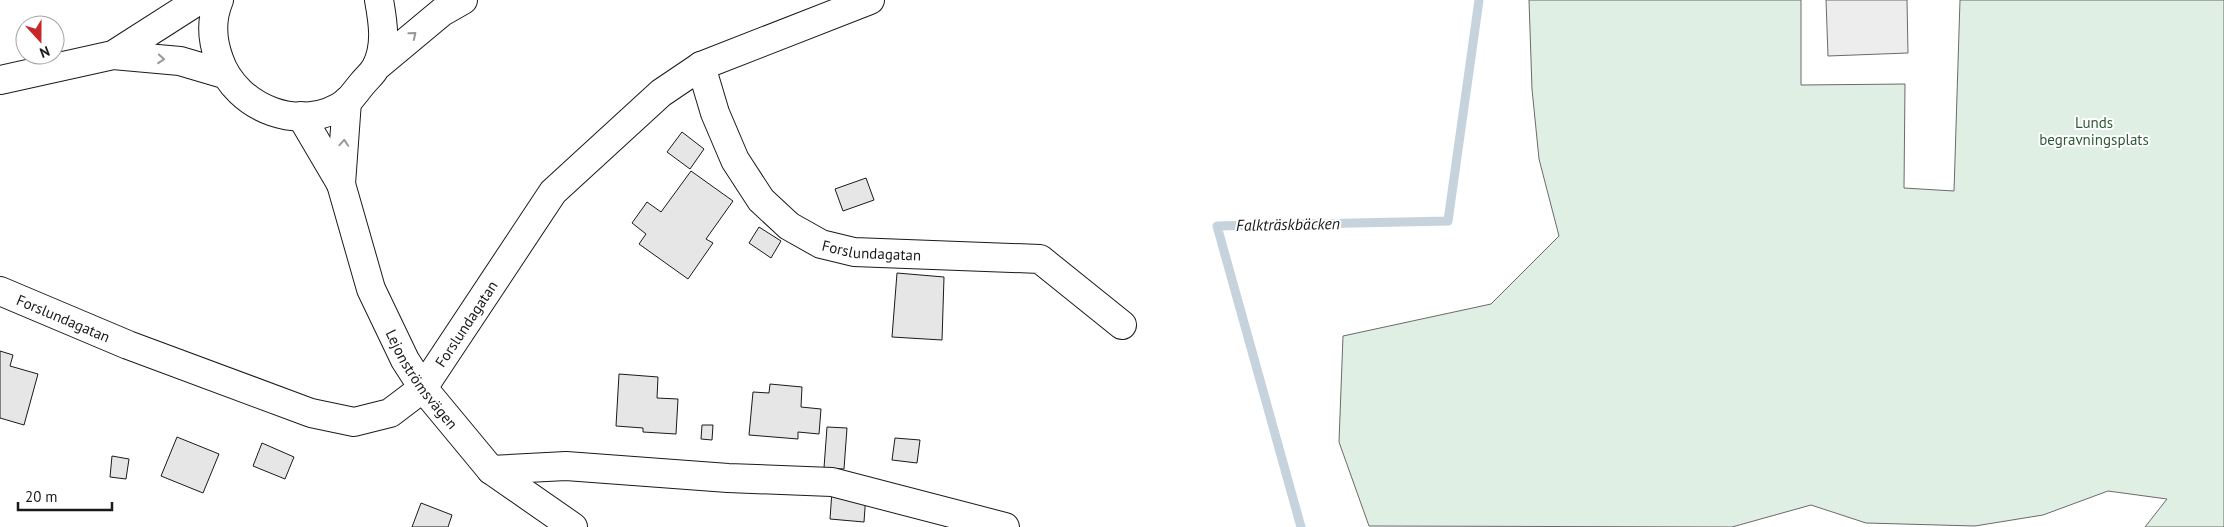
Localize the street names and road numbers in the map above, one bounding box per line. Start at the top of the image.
street label: Forslundagatan [820,235,921,264]
street label: Forslundagatan [430,277,501,370]
street label: Forslundagatan [14,290,113,346]
street label: Lejonströmsvägen [382,326,462,433]

